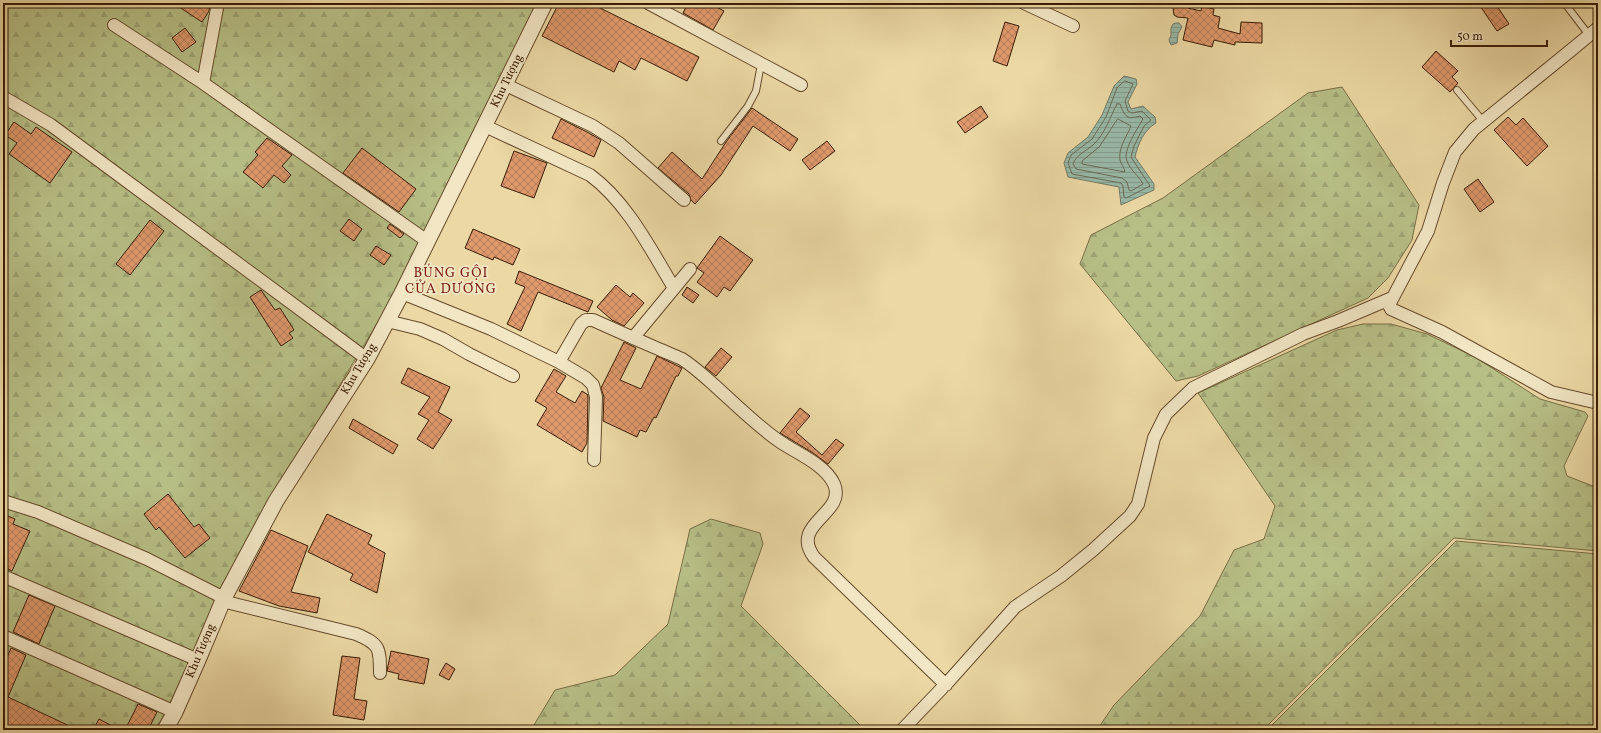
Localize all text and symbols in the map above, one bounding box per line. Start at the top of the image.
scale bar [1451,22,1547,48]
text: 50 m [1457,29,1483,45]
street label: Khu Tượng [487,52,527,110]
district label: BÚNG GỘI CỬA DƯƠNG [405,263,497,299]
street label: Khu Tượng [337,340,381,398]
street label: Khu Tượng [182,621,220,681]

